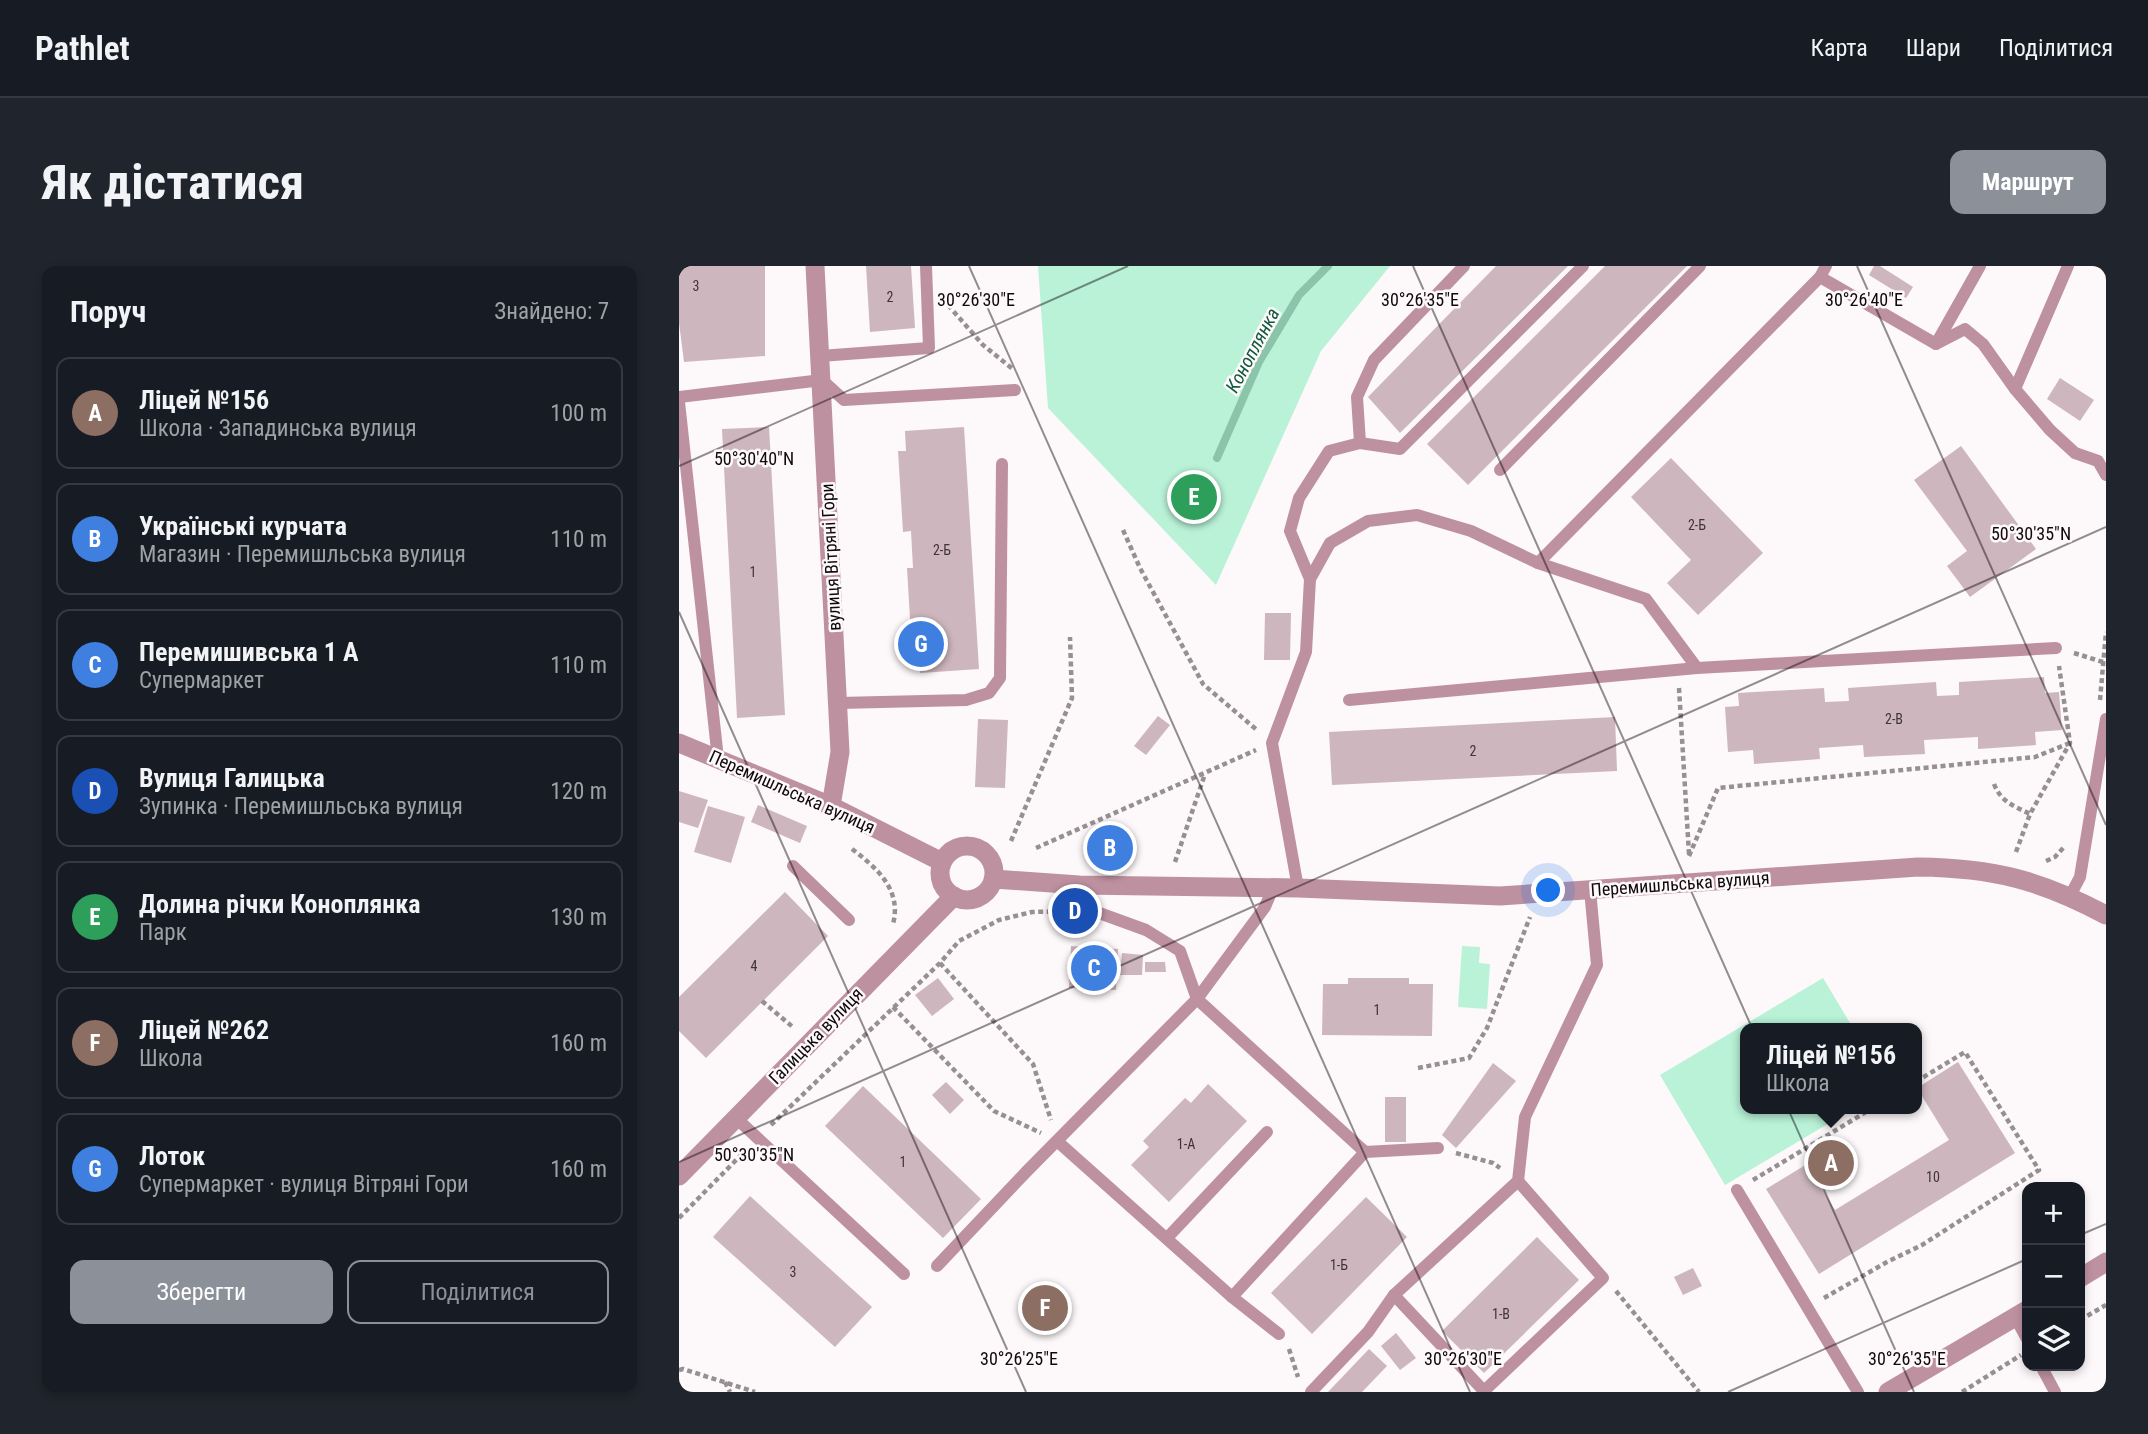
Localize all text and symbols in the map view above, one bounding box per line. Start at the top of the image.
text: Pathlet [35,29,130,68]
text: Карта [1810,34,1868,62]
text: Шари [1906,34,1961,62]
text: Поділитися [1999,34,2113,62]
button: Маршрут [1950,150,2106,214]
text: Як дістатися [42,154,304,211]
house number: 3 [693,278,699,294]
house number: 2 [887,289,894,305]
text: 30°26'30"E [937,289,1015,310]
text: 30°26'35"E [1381,289,1459,310]
text: 30°26'40"E [1825,289,1903,310]
text: Поруч [70,294,146,329]
text: Знайдено: 7 [494,298,609,325]
water label: Коноплянка [1221,304,1284,397]
text: Ліцей №156 [139,385,269,415]
text: A [88,400,102,427]
text: 100 m [550,400,607,427]
text: Школа · Западинська вулиця [139,415,417,442]
text: 50°30'40"N [714,448,794,469]
pin: E [1171,471,1217,523]
street label: вулиця Вітряні Гори [816,483,845,631]
text: Українські курчата [139,511,347,541]
house number: 2-Б [1688,517,1706,533]
text: 50°30'35"N [1991,523,2071,544]
text: B [89,526,101,553]
text: 110 m [550,526,607,553]
text: Магазин · Перемишльська вулиця [139,541,466,568]
house number: 2-Б [933,542,951,558]
house number: 1 [750,564,756,580]
pin: G [898,618,944,670]
text: Перемишивська 1 А [139,637,359,667]
text: C [88,652,102,679]
text: 110 m [550,652,607,679]
text: Супермаркет [139,667,264,694]
house number: 2-В [1885,711,1903,727]
house number: 2 [1470,743,1477,759]
street label: Перемишльська вулиця [706,746,878,838]
text: Вулиця Галицька [139,763,325,793]
text: D [89,778,102,805]
text: 120 m [550,778,607,805]
text: Зупинка · Перемишльська вулиця [139,793,463,820]
pin: B [1087,822,1133,874]
street label: Перемишльська вулиця [1590,867,1770,900]
your location [1531,873,1565,907]
pin: D [1052,885,1098,937]
text: Долина річки Коноплянка [139,889,421,919]
text: E [89,904,101,931]
text: 130 m [550,904,607,931]
text: Парк [139,919,187,946]
pin: C [1071,942,1117,994]
house number: 4 [751,958,758,974]
street label: Галицька вулиця [764,983,867,1088]
house number: 1 [1374,1002,1380,1018]
text: Ліцей №262 [139,1015,269,1045]
popup [1740,1023,1922,1114]
text: F [90,1030,100,1057]
text: 160 m [550,1030,607,1057]
text: Ліцей №156 [1766,1040,1896,1070]
text: Школа [139,1045,203,1072]
text: Школа [1766,1070,1830,1097]
house number: 1-А [1177,1136,1195,1152]
pin: A [1808,1137,1854,1189]
text: Лоток [139,1141,205,1171]
text: 50°30'35"N [714,1144,794,1165]
house number: 1 [900,1154,906,1170]
text: G [88,1156,102,1183]
text: 160 m [550,1156,607,1183]
house number: 10 [1926,1169,1940,1185]
text: Супермаркет · вулиця Вітряні Гори [139,1171,469,1198]
map controls [2022,1182,2085,1371]
button: + [2022,1182,2085,1245]
button: − [2022,1245,2085,1308]
house number: 1-Б [1330,1257,1348,1273]
button: Зберегти [70,1260,333,1324]
button: Поділитися [347,1260,609,1324]
house number: 3 [790,1264,796,1280]
pin: F [1022,1282,1068,1334]
house number: 1-В [1492,1306,1510,1322]
button: layers [2022,1308,2085,1371]
text: 30°26'25"E [980,1348,1058,1369]
text: 30°26'30"E [1424,1348,1502,1369]
text: 30°26'35"E [1868,1348,1946,1369]

